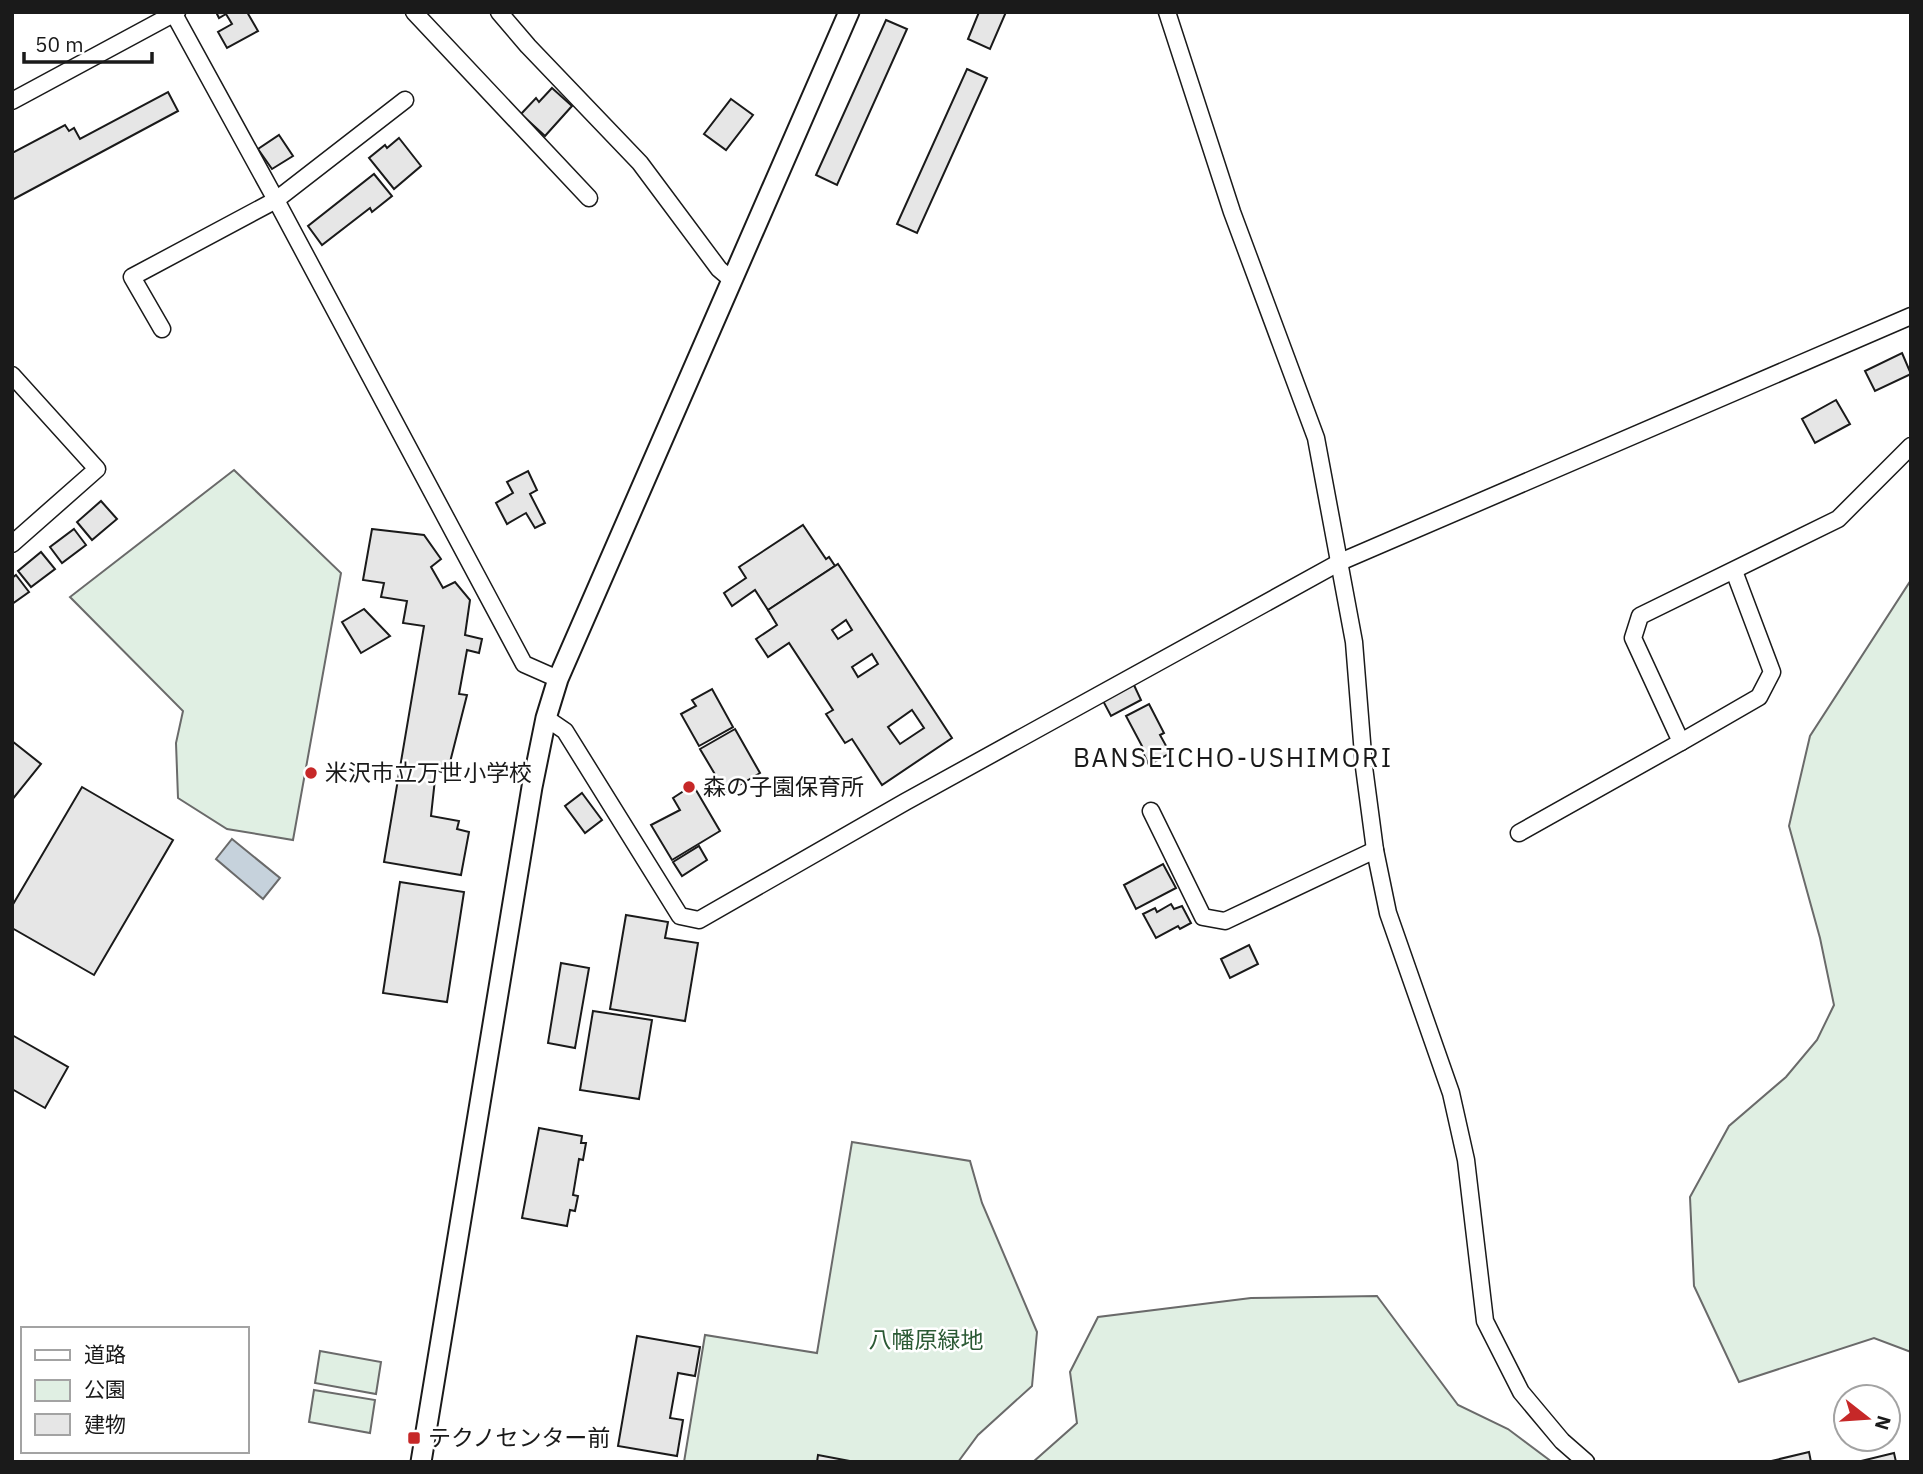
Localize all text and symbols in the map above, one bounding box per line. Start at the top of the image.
scale bar [24,21,152,65]
text: 50 m [35,30,84,58]
district label: BANSEICHO-USHIMORI [1073,740,1393,774]
place label: 米沢市立万世小学校 [325,757,532,787]
marker: 米沢市立万世小学校 [303,765,319,781]
place label: 森の子園保育所 [703,771,864,801]
marker: 森の子園保育所 [681,779,697,795]
park label: 八幡原緑地 [869,1324,984,1354]
legend [21,1327,248,1453]
text: 道路 [84,1340,126,1368]
text: 公園 [84,1375,126,1403]
north arrow [1832,1383,1902,1453]
text: 建物 [84,1410,126,1438]
text: N [1870,1413,1897,1433]
place label: テクノセンター前 [428,1422,611,1452]
marker: テクノセンター前 [406,1430,422,1446]

